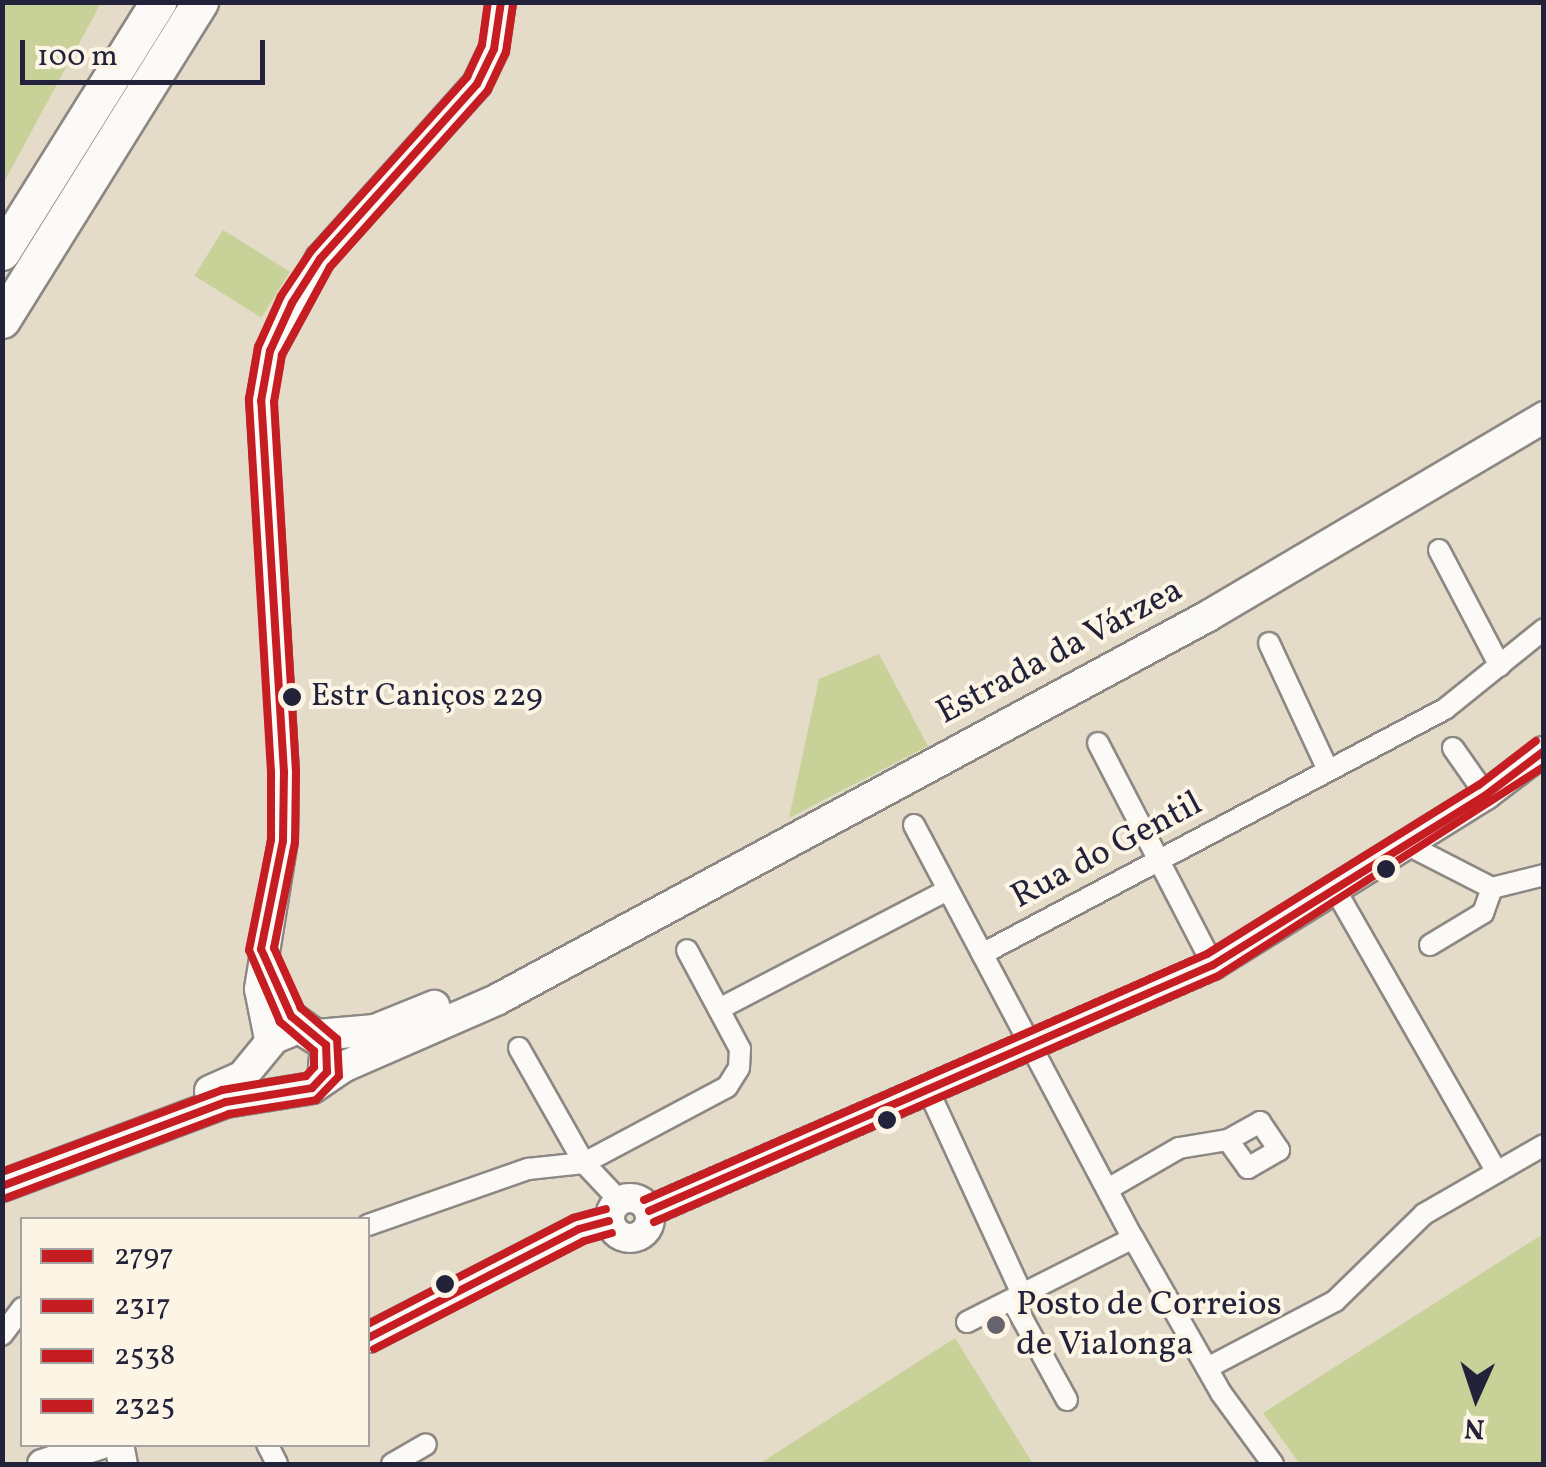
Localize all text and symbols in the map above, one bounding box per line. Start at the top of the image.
scale bar [25,20,270,82]
text: 100 m [37,36,118,78]
street label: Estrada da Várzea [930,569,1190,735]
place label: Estr Caniços 229 [311,678,543,716]
marker: Estr Caniços 229 [282,687,302,707]
street label: Rua do Gentil [1005,783,1209,919]
unlabelled marker [1376,859,1396,879]
unlabelled marker [877,1110,897,1130]
legend [20,1217,370,1447]
text: 2797 [114,1235,174,1277]
unlabelled marker [435,1274,455,1294]
place label: Posto de Correios de Vialonga [1016,1284,1282,1366]
text: 2317 [114,1285,171,1327]
marker: Posto de Correios de Vialonga [985,1314,1007,1336]
text: 2538 [114,1335,175,1377]
north arrow [1426,1347,1526,1447]
text: 2325 [114,1385,175,1427]
text: N [1463,1407,1486,1447]

